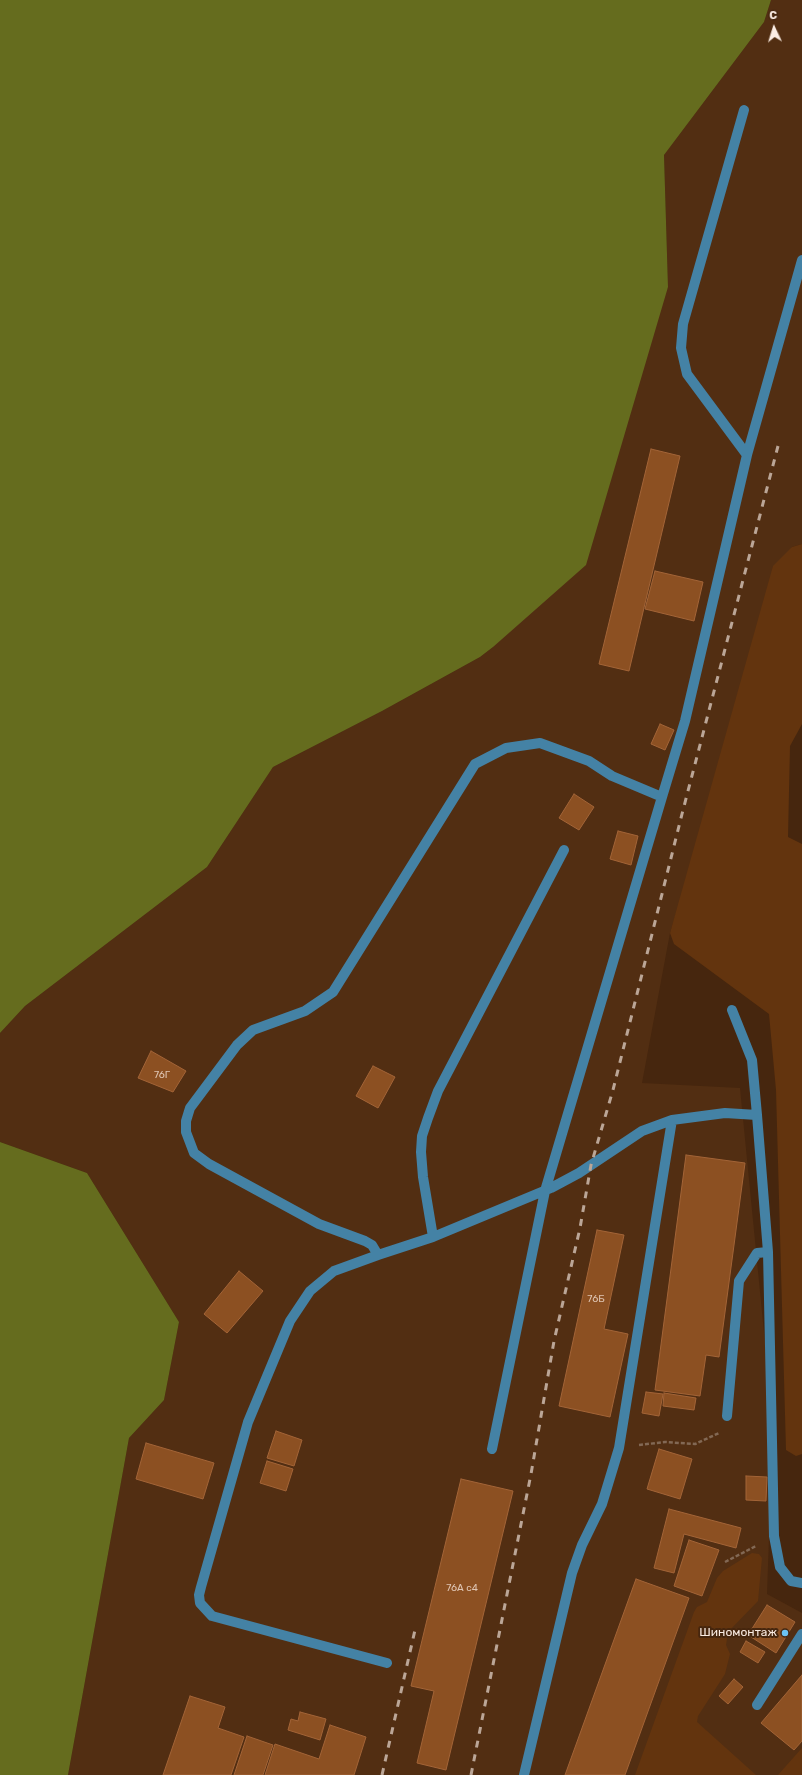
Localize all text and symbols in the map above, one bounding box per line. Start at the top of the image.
north arrow [754,8,794,48]
text: С [769,9,777,22]
house number: 76Г [154,1069,170,1081]
house number: 76Б [587,1293,605,1305]
house number: 76А с4 [446,1582,478,1594]
place label: Шиномонтаж [699,1626,777,1640]
marker: Шиномонтаж [780,1628,790,1638]

